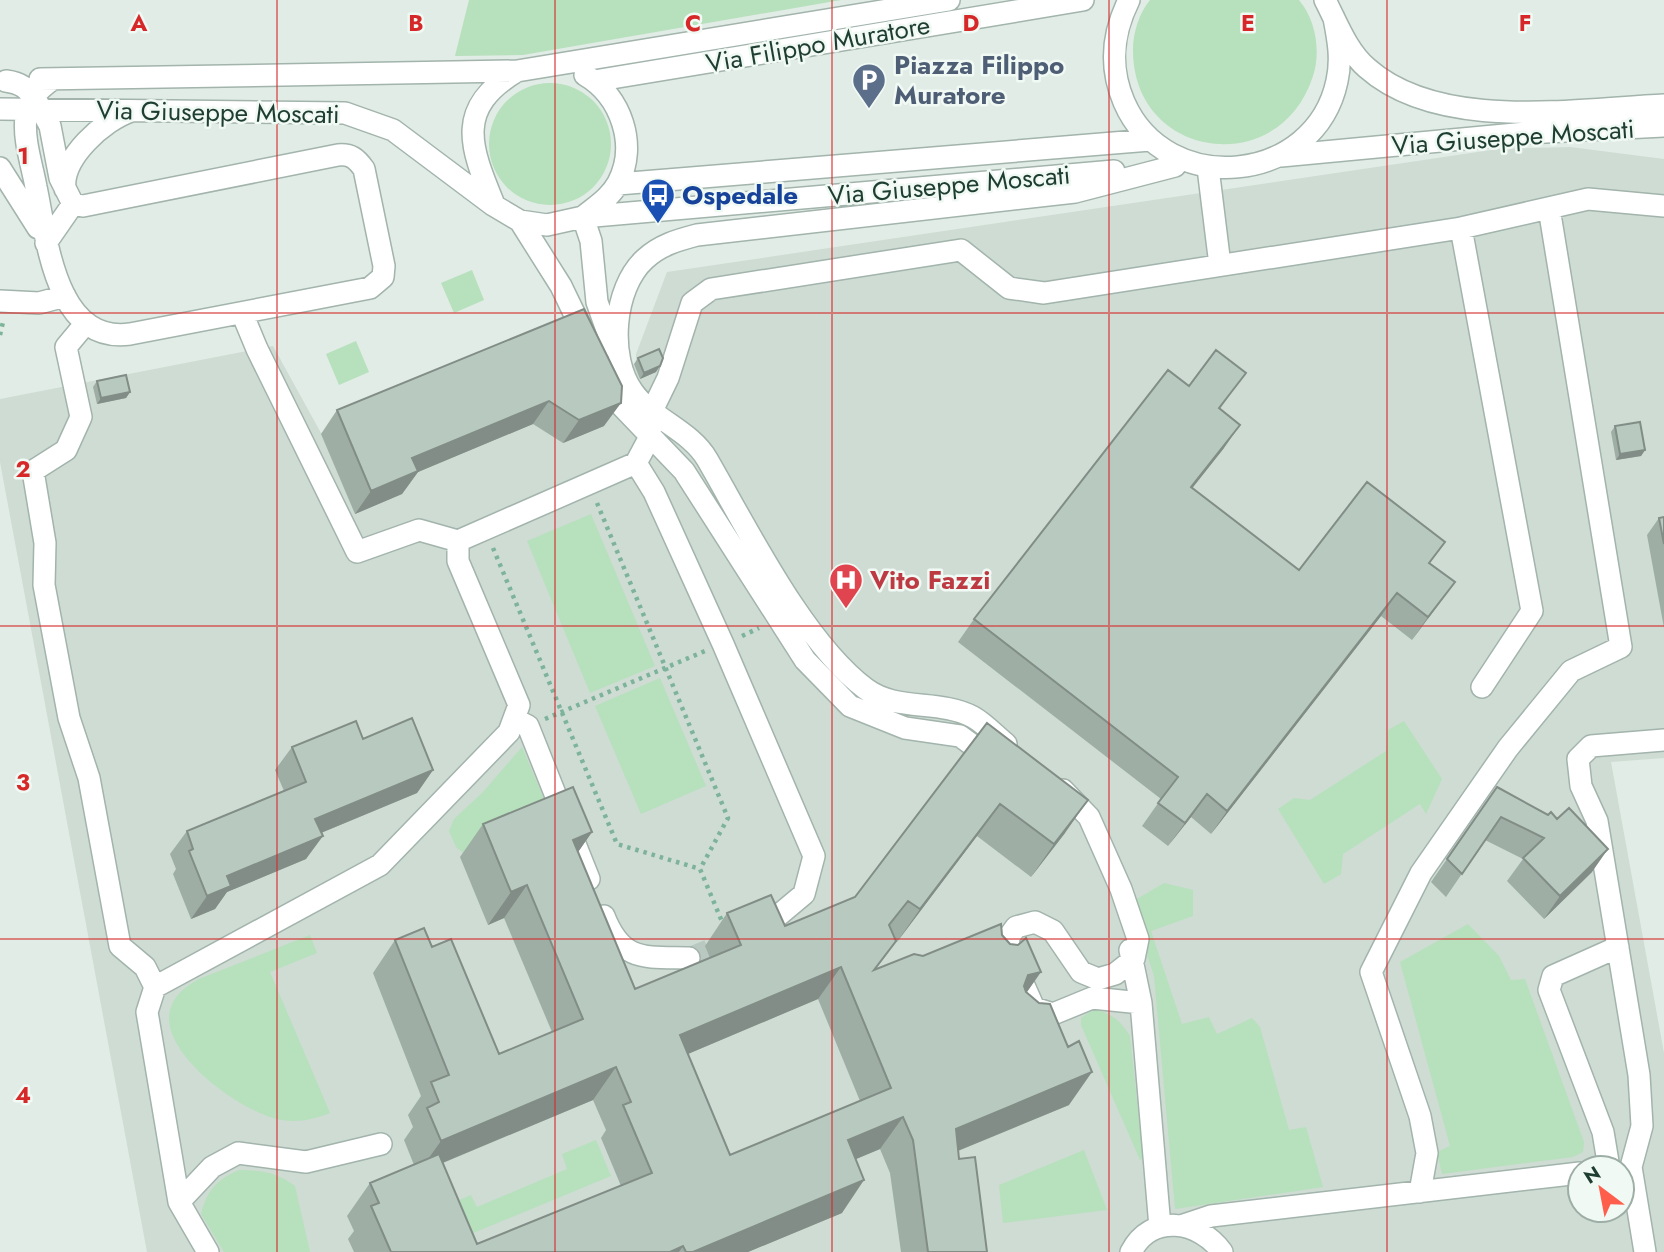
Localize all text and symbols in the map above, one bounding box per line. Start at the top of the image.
text: A [130,6,148,40]
text: B [408,6,424,40]
text: C [685,6,701,40]
street label: Via Filippo Muratore [703,6,933,82]
text: D [963,6,980,40]
text: E [1241,6,1255,40]
text: F [1519,6,1531,40]
place label: Piazza Filippo Muratore [894,46,1064,114]
parking icon: Piazza Filippo Muratore [850,61,888,110]
street label: Via Giuseppe Moscati [96,91,340,133]
street label: Via Giuseppe Moscati [1390,110,1636,164]
text: 1 [17,139,29,173]
street label: Via Giuseppe Moscati [826,155,1072,215]
bus stop icon: Ospedale [639,176,677,225]
place label: Ospedale [682,176,798,214]
text: 2 [15,452,31,486]
hospital icon: Vito Fazzi [827,561,865,610]
place label: Vito Fazzi [869,561,990,599]
text: 3 [16,765,30,799]
text: 4 [15,1078,31,1112]
north arrow [1566,1154,1636,1224]
text: N [1579,1160,1606,1190]

